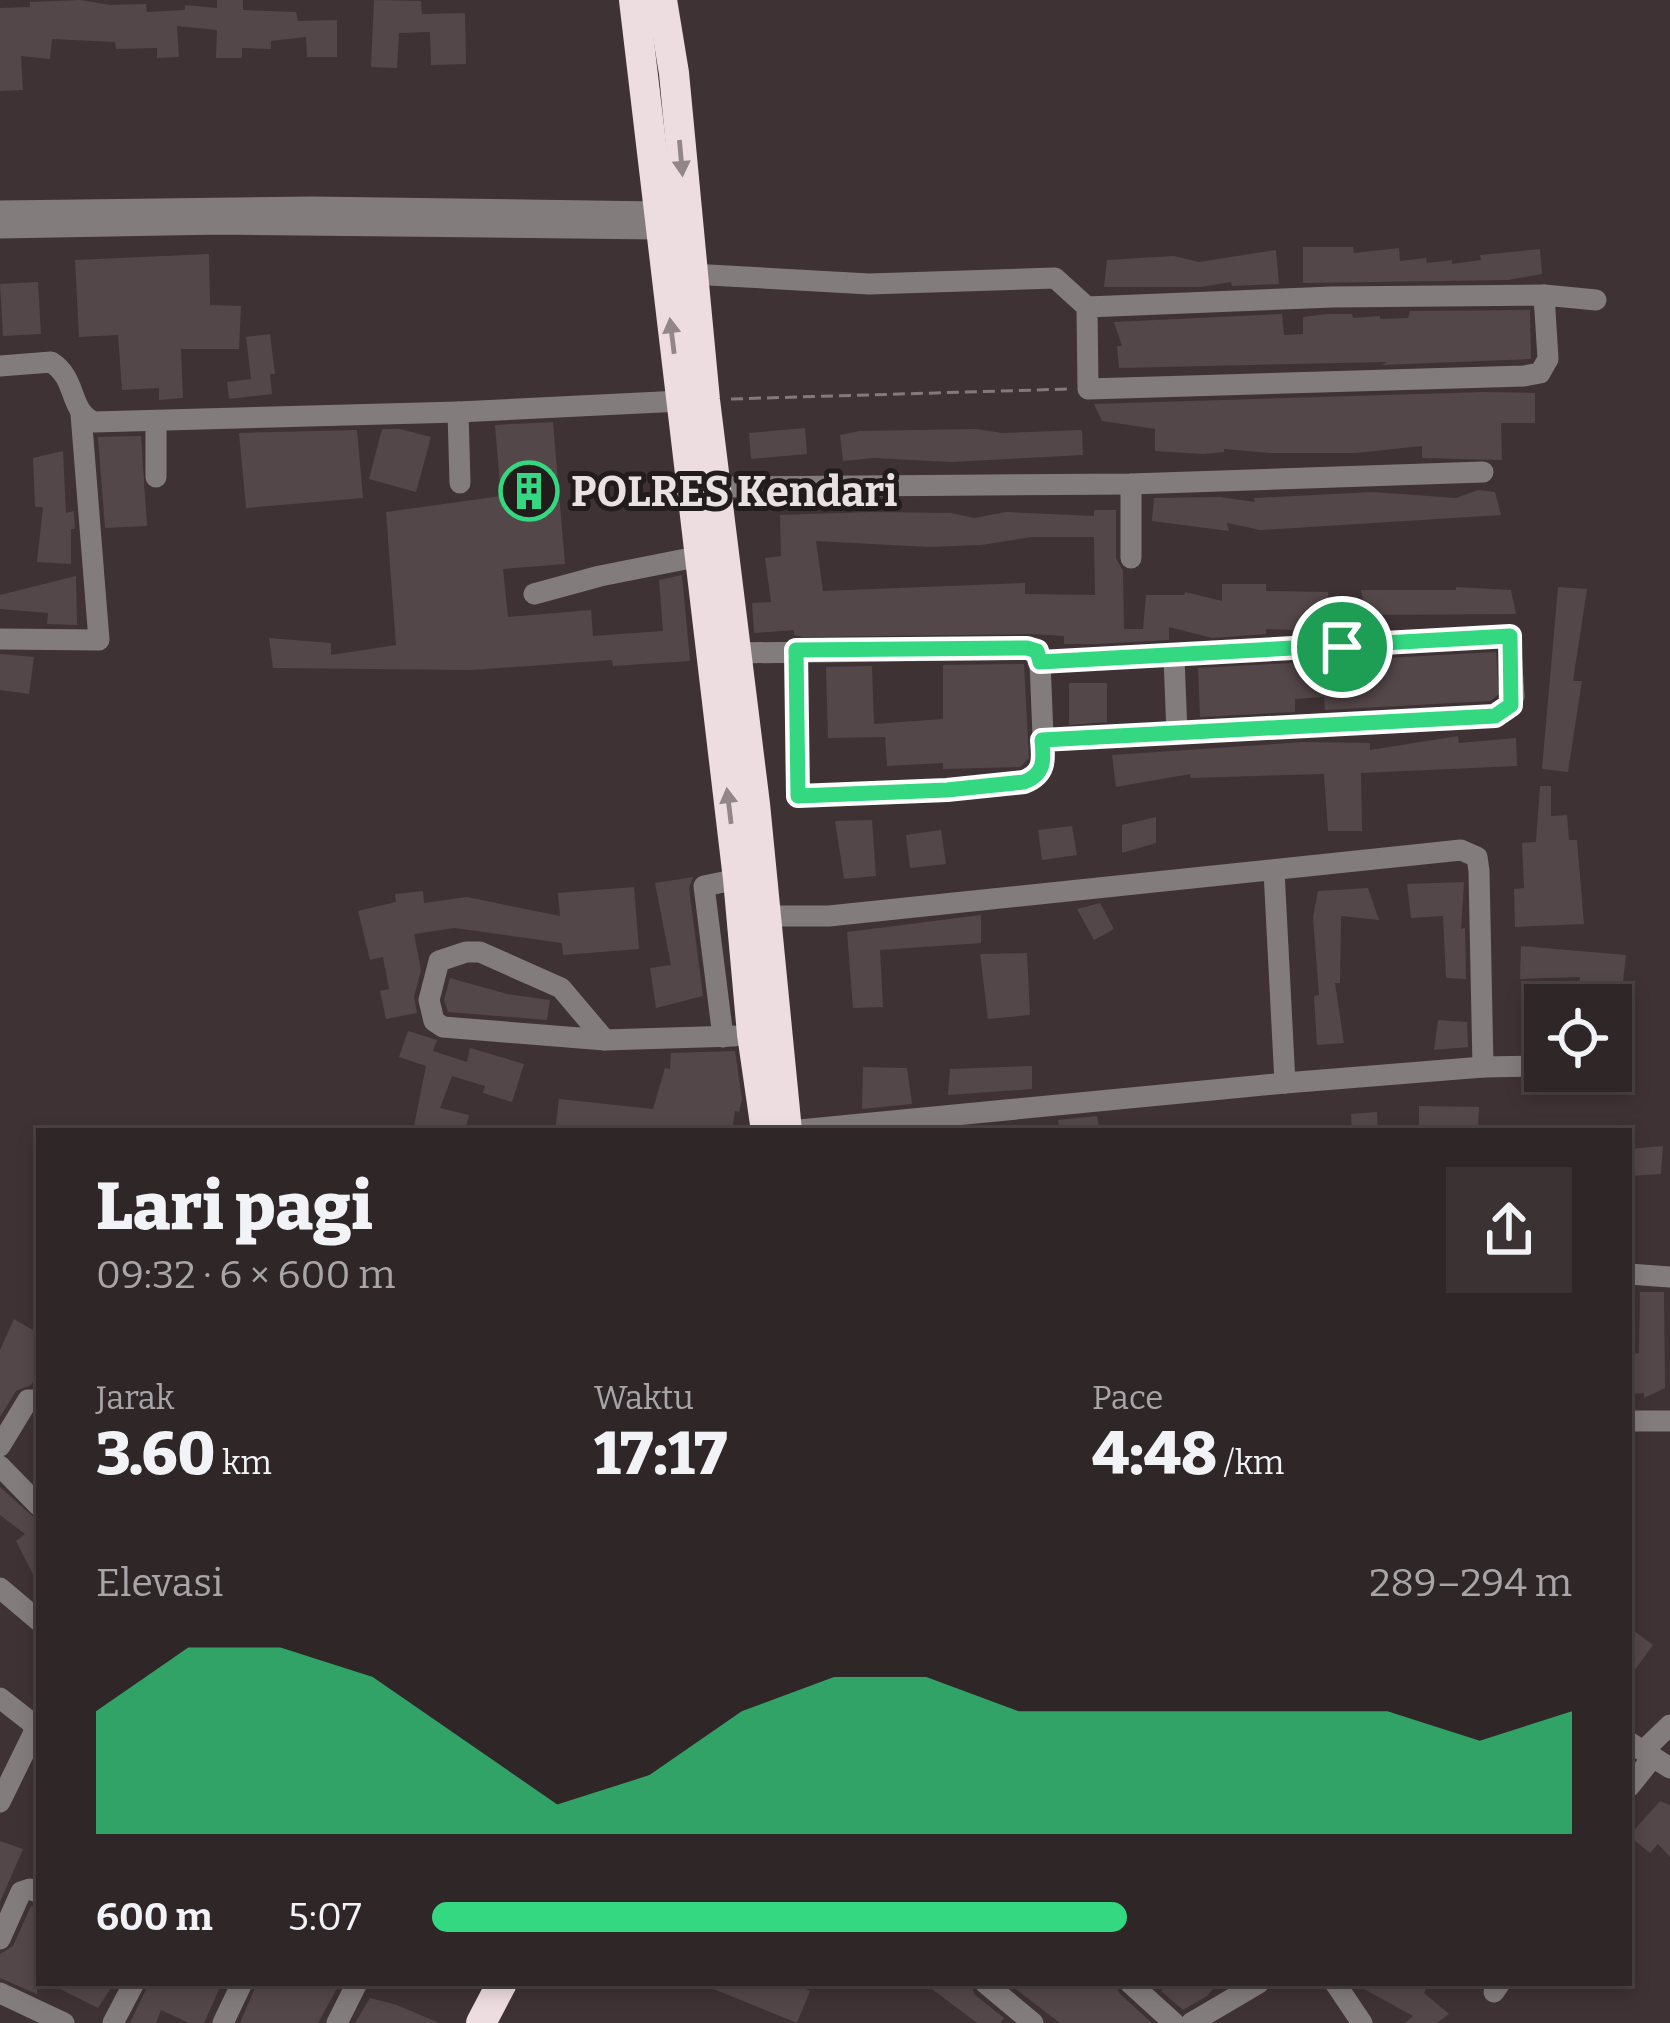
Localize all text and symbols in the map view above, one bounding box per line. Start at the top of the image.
one-way arrow [672,140,691,177]
one-way arrow [663,317,682,354]
building icon: POLRES Kendari [498,460,560,522]
place label: POLRES Kendari [571,467,897,517]
pin [1291,596,1393,698]
icon: arrive [1309,614,1375,680]
one-way arrow [719,787,738,824]
map controls [1524,984,1632,1092]
button: locate [1524,984,1632,1092]
text: Lari pagi [96,1167,373,1246]
button: share [1446,1167,1572,1293]
text: 09:32 · 6 × 600 m [96,1252,395,1298]
text: Jarak [96,1378,175,1418]
text: Waktu [594,1378,694,1418]
text: Pace [1092,1378,1163,1418]
text: 3.60 [96,1418,215,1490]
text: 17:17 [594,1418,727,1490]
text: 4:48 [1092,1418,1217,1490]
text: km [215,1443,272,1483]
text: /km [1217,1443,1284,1483]
text: Elevasi [96,1560,223,1606]
text: 289–294 m [1369,1560,1572,1606]
text: 600 m [96,1894,213,1940]
text: 5:07 [288,1894,362,1940]

